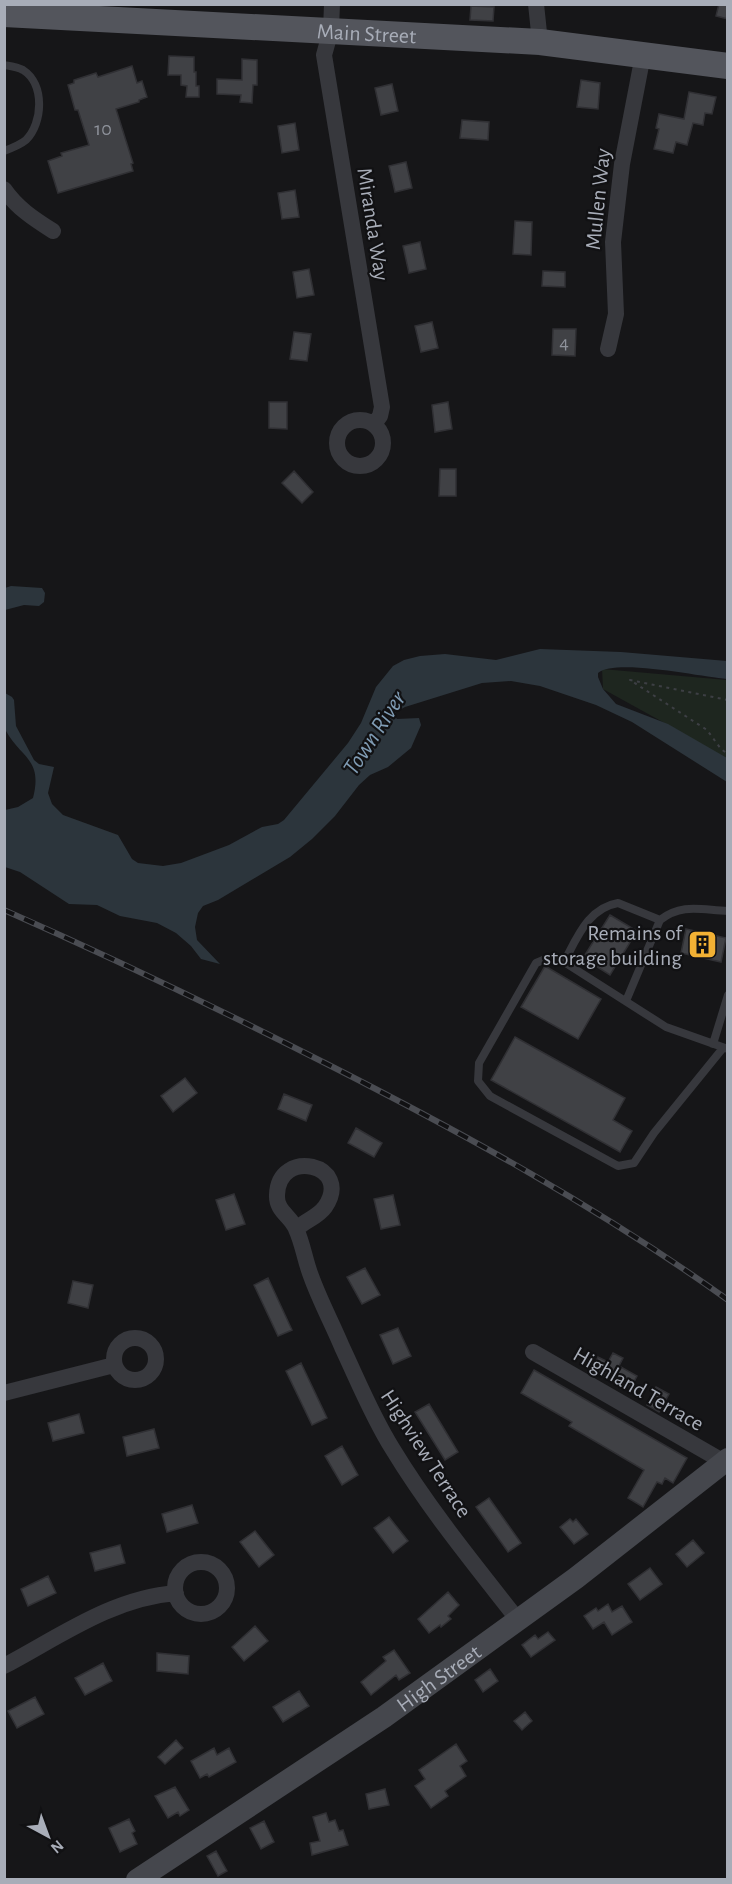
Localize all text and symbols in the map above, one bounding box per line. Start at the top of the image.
street label: Main Street [316,20,417,48]
house number: 10 [94,119,112,139]
street label: Mullen Way [582,147,614,251]
street label: Miranda Way [353,166,393,283]
house number: 4 [559,333,569,353]
water label: Town River [339,686,411,780]
place label: Remains of storage building [543,922,683,969]
building icon: Remains of storage building [687,929,719,961]
street label: Highland Terrace [570,1343,707,1435]
street label: Highview Terrace [377,1386,476,1521]
street label: High Street [393,1641,485,1716]
north arrow [18,1806,78,1866]
text: N [48,1837,67,1856]

